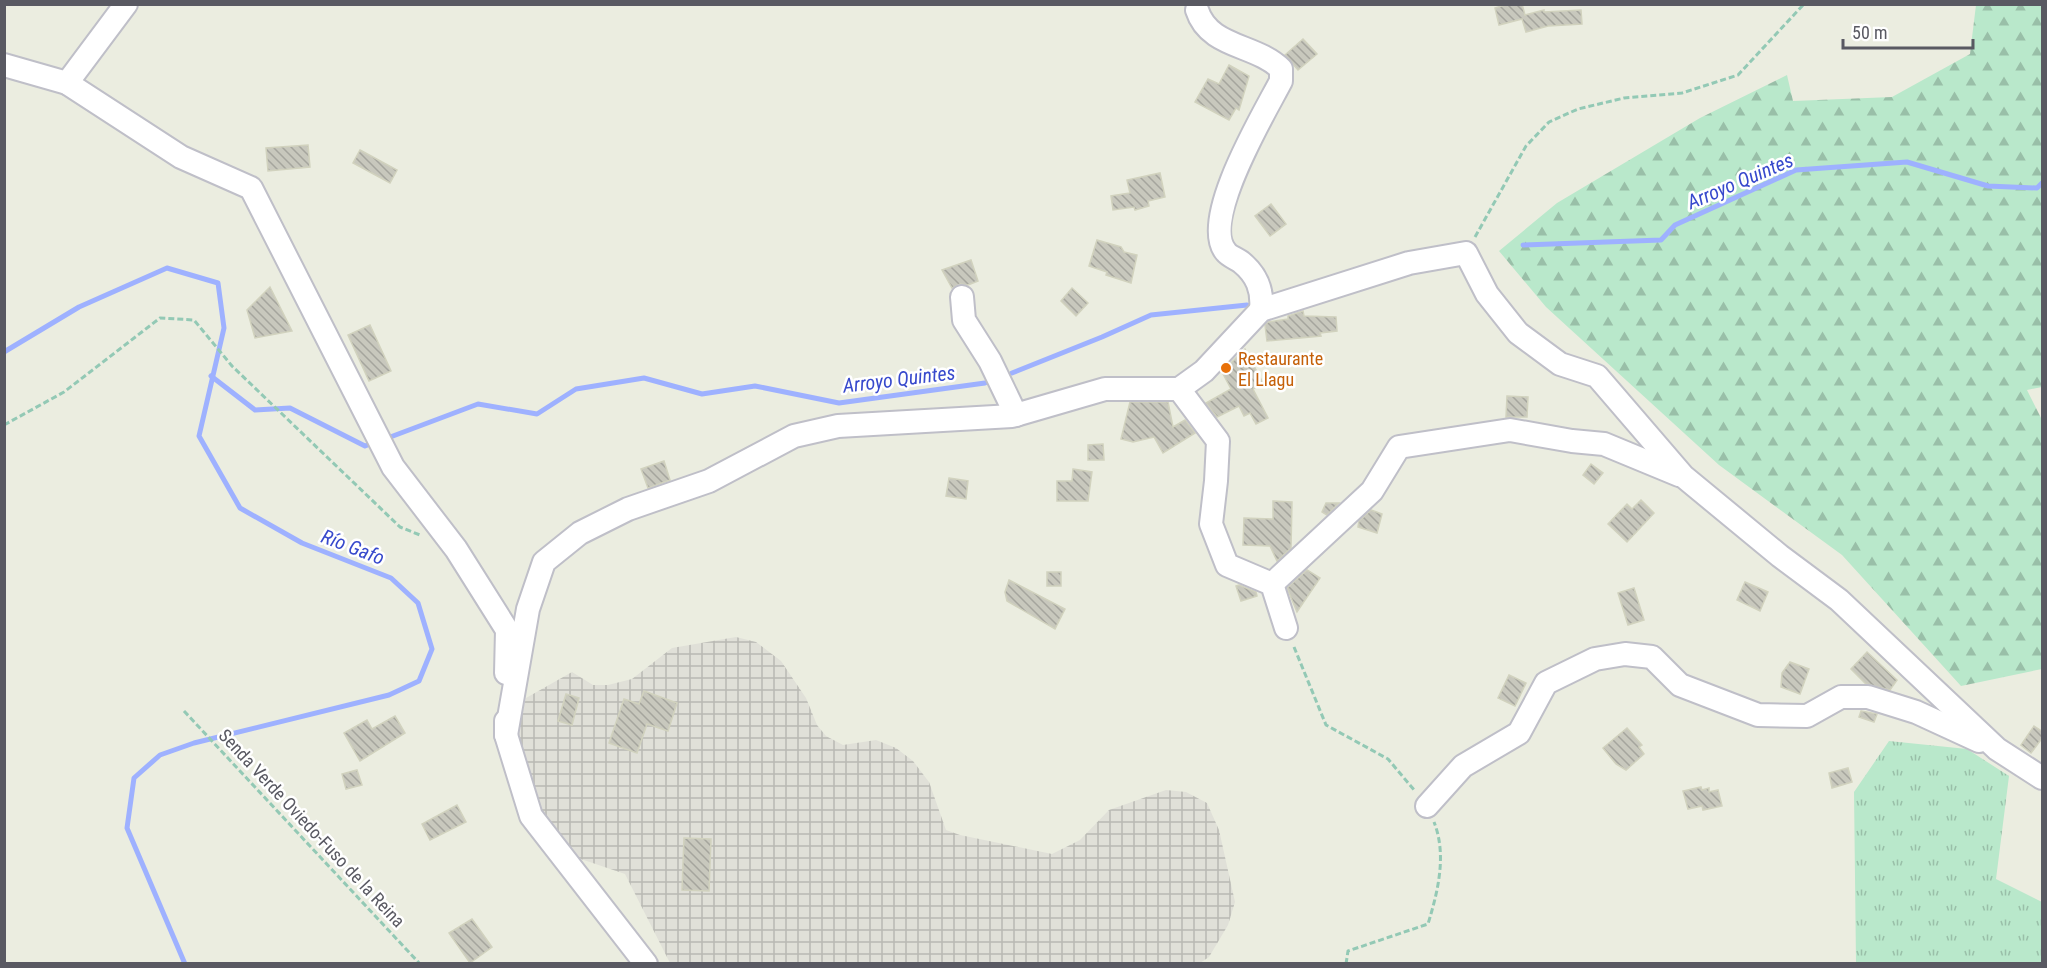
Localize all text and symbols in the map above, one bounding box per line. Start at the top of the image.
scale bar [1843,12,1974,50]
text: 50 m [1852,22,1887,43]
water label: Arroyo Quintes [1682,148,1797,215]
place label: Restaurante El Llagu [1238,348,1323,390]
water label: Arroyo Quintes [840,360,957,398]
marker: Restaurante El Llagu [1219,361,1233,375]
water label: Río Gafo [318,524,388,570]
street label: Senda Verde Oviedo-Fuso de la Reina [215,725,409,931]

